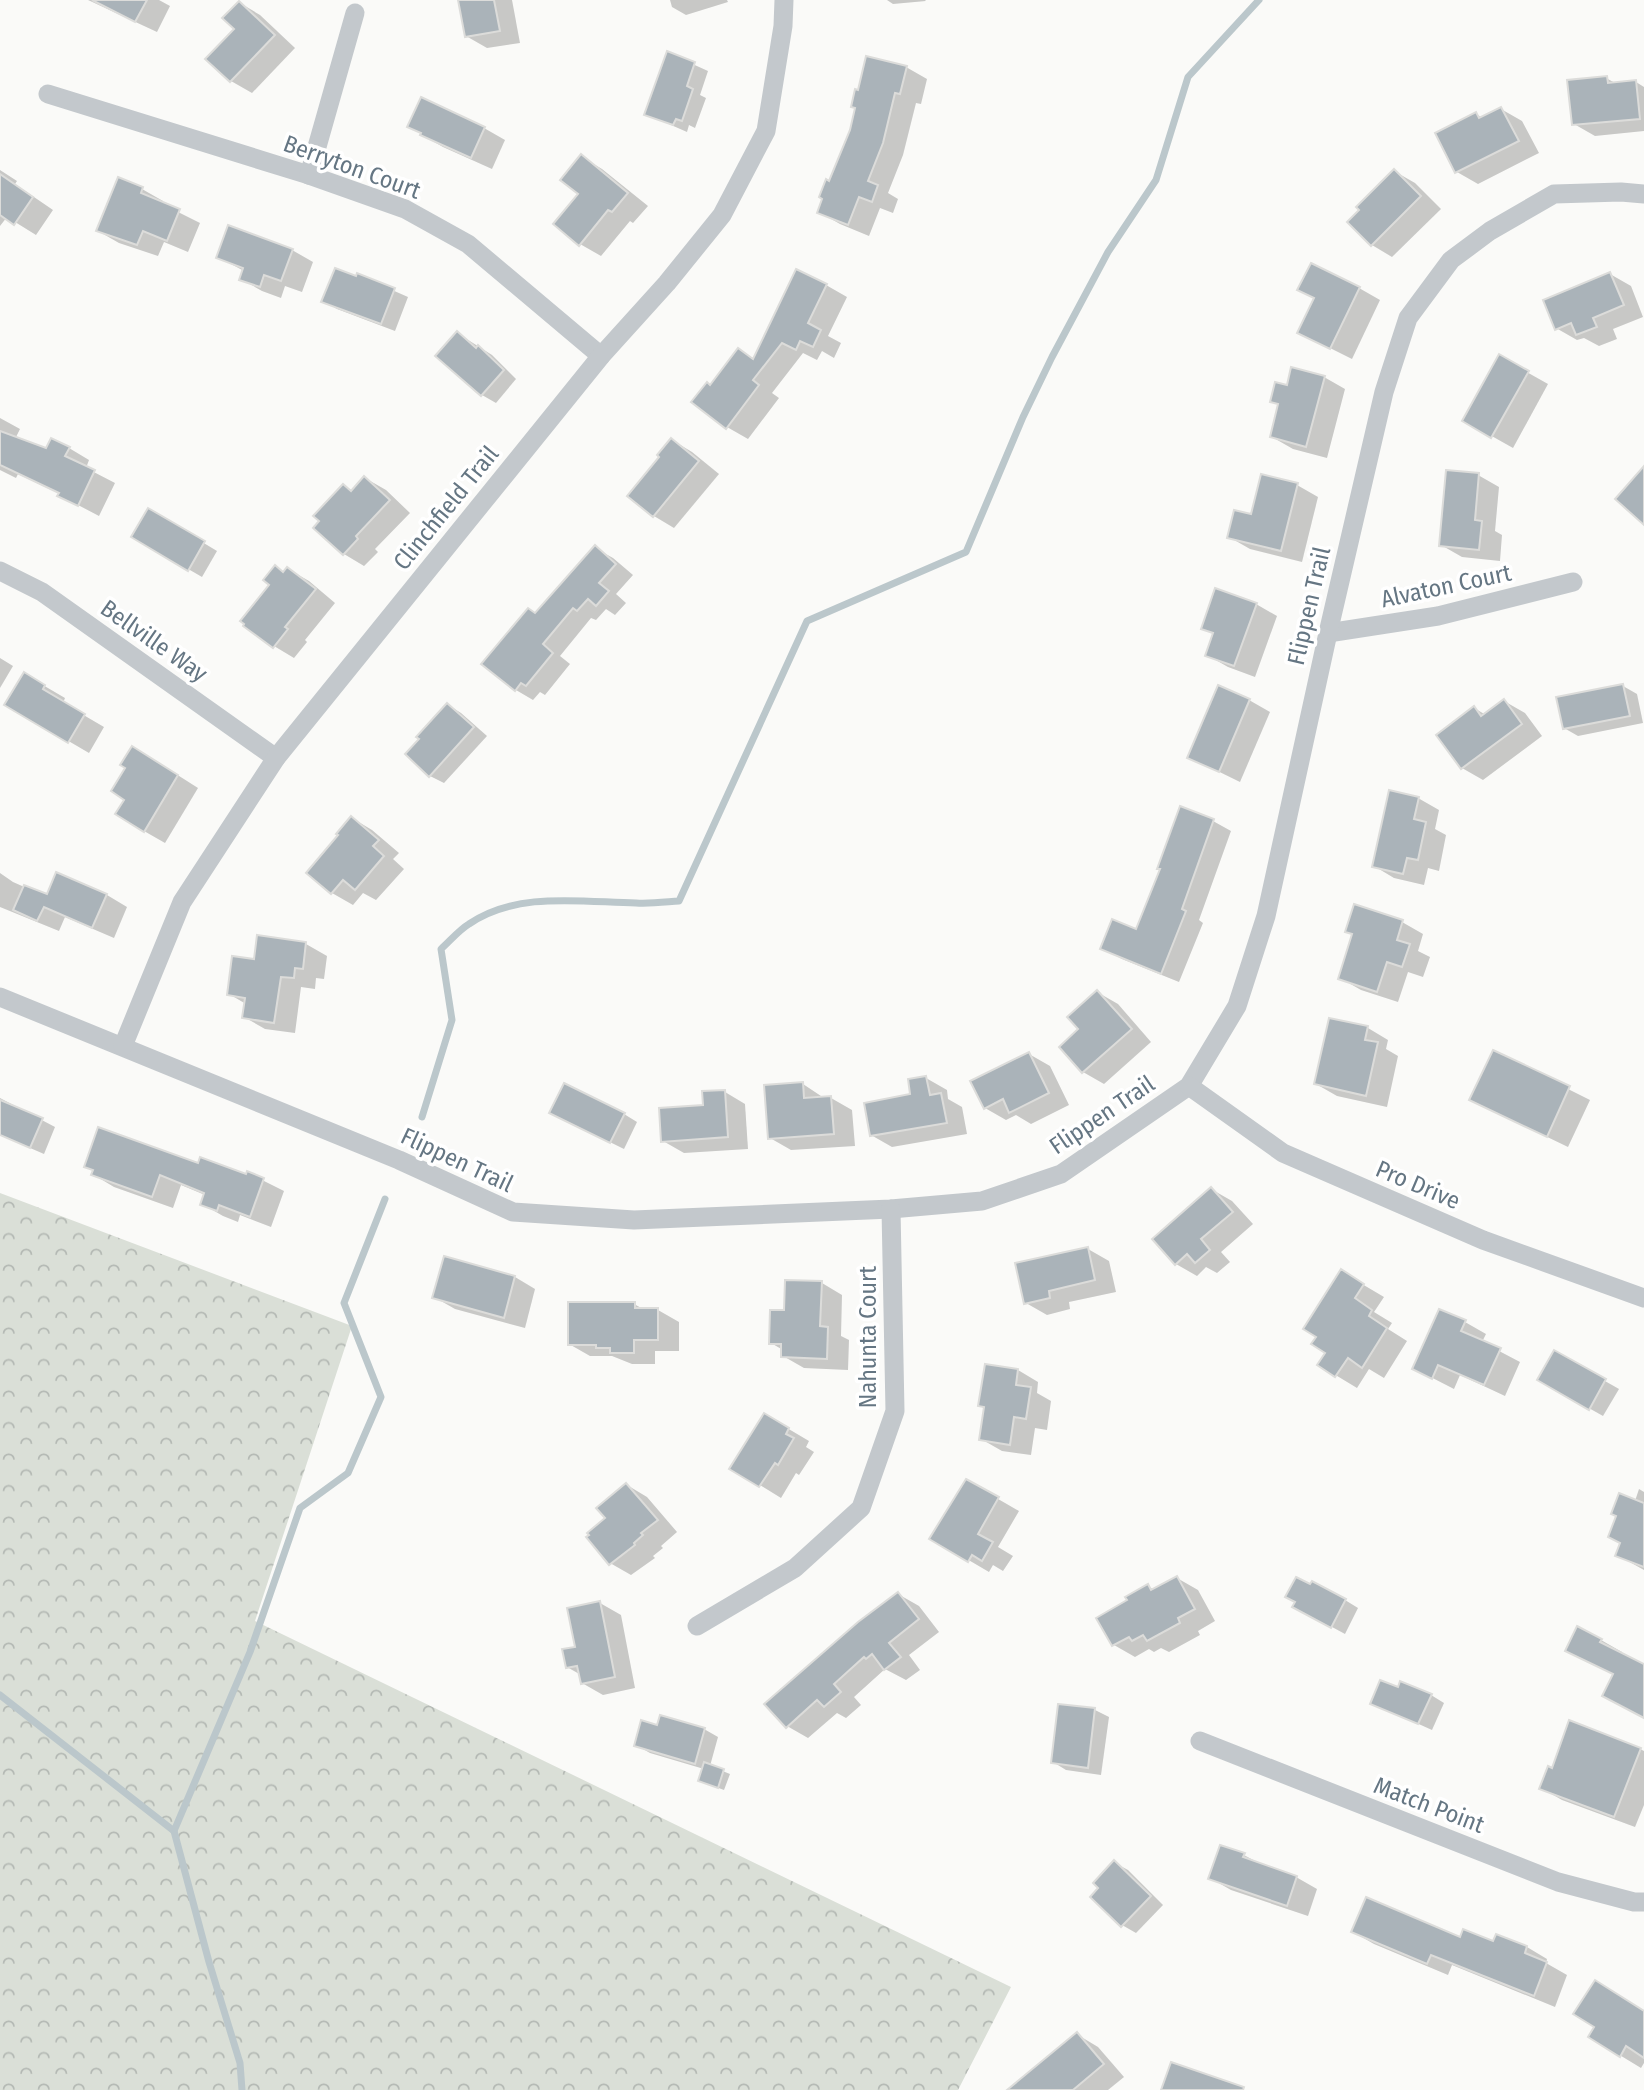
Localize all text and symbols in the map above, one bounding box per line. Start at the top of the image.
street label: Berryton Court [280,129,425,205]
street label: Clinchfield Trail [388,440,504,576]
street label: Flippen Trail [1282,544,1336,668]
street label: Alvaton Court [1378,559,1514,613]
street label: Bellville Way [95,594,213,688]
street label: Flippen Trail [1044,1070,1160,1160]
street label: Flippen Trail [396,1122,518,1198]
street label: Pro Drive [1372,1155,1464,1215]
street label: Nahunta Court [854,1266,882,1408]
street label: Match Point [1370,1771,1488,1839]

